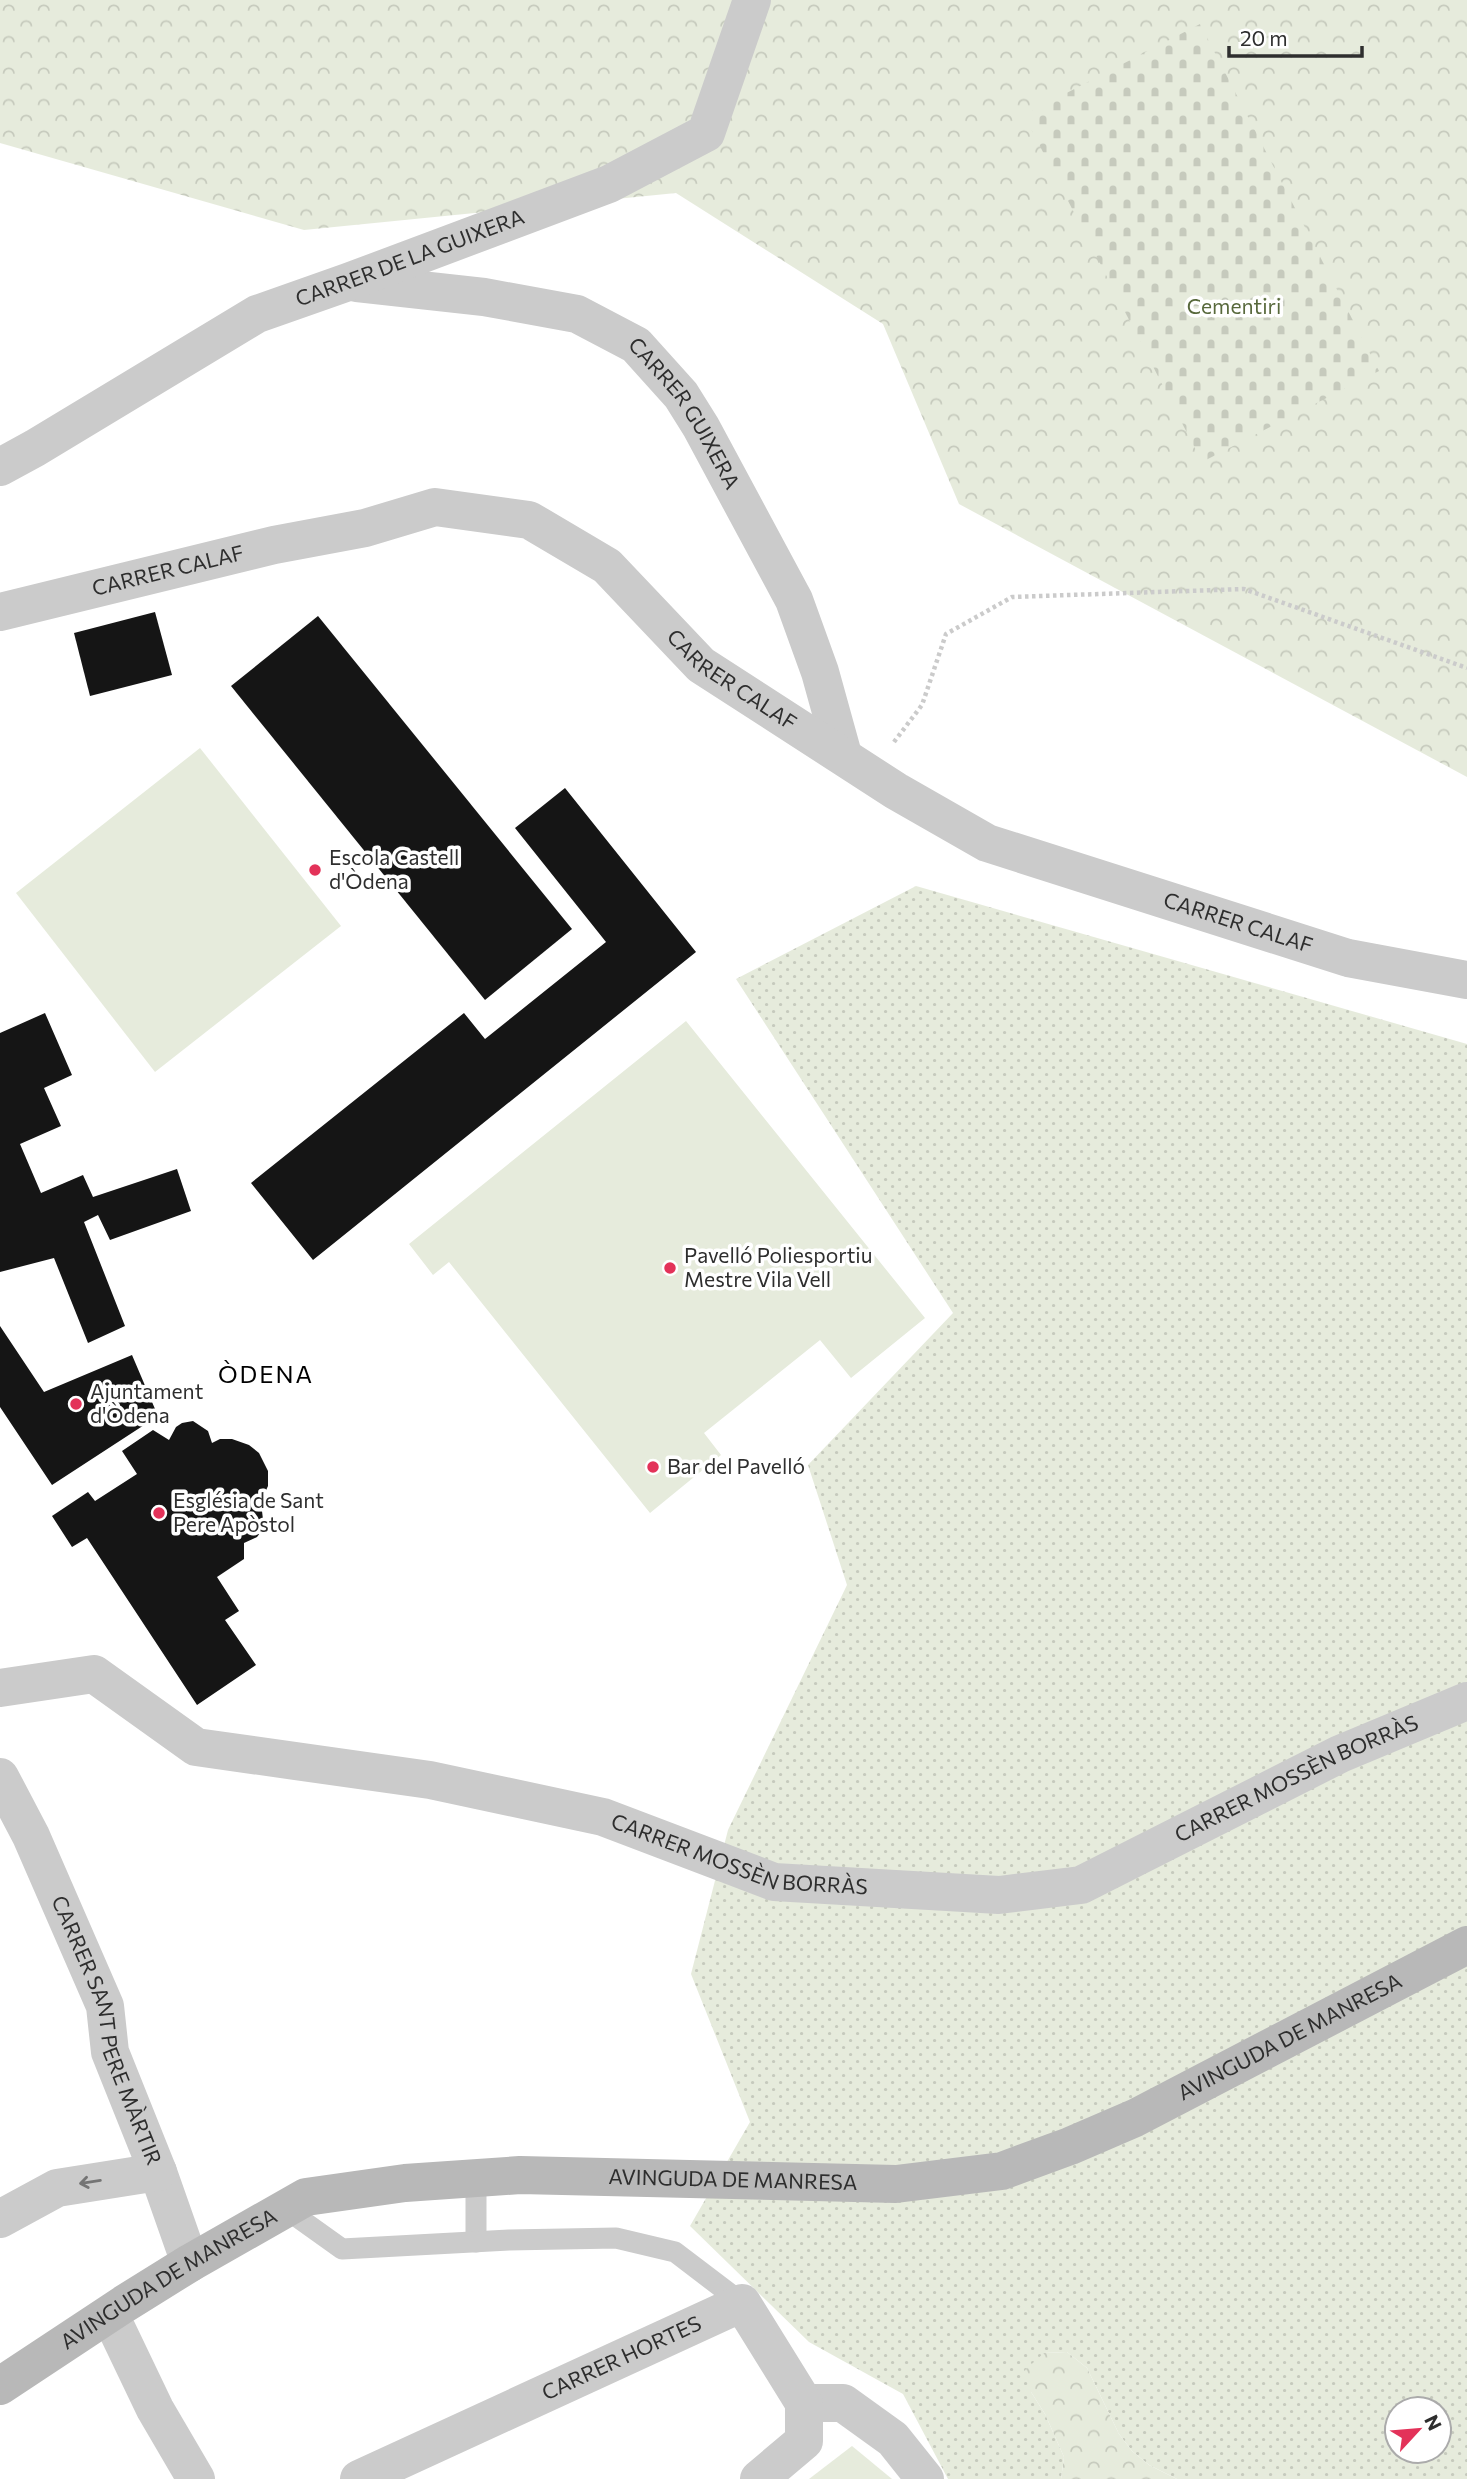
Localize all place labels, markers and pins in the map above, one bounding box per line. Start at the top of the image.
place label: Escola Castell d'Òdena [329,844,459,893]
marker: Escola Castell d'Òdena [307,862,323,878]
place label: Pavelló Poliesportiu Mestre Vila Vell [684,1242,872,1291]
marker: Pavelló Poliesportiu Mestre Vila Vell [662,1260,678,1276]
place label: Ajuntament d'Òdena [90,1378,203,1427]
marker: Ajuntament d'Òdena [68,1396,84,1412]
place label: Bar del Pavelló [667,1453,805,1478]
marker: Bar del Pavelló [645,1459,661,1475]
place label: Església de Sant Pere Apòstol [173,1487,324,1536]
marker: Església de Sant Pere Apòstol [151,1505,167,1521]

